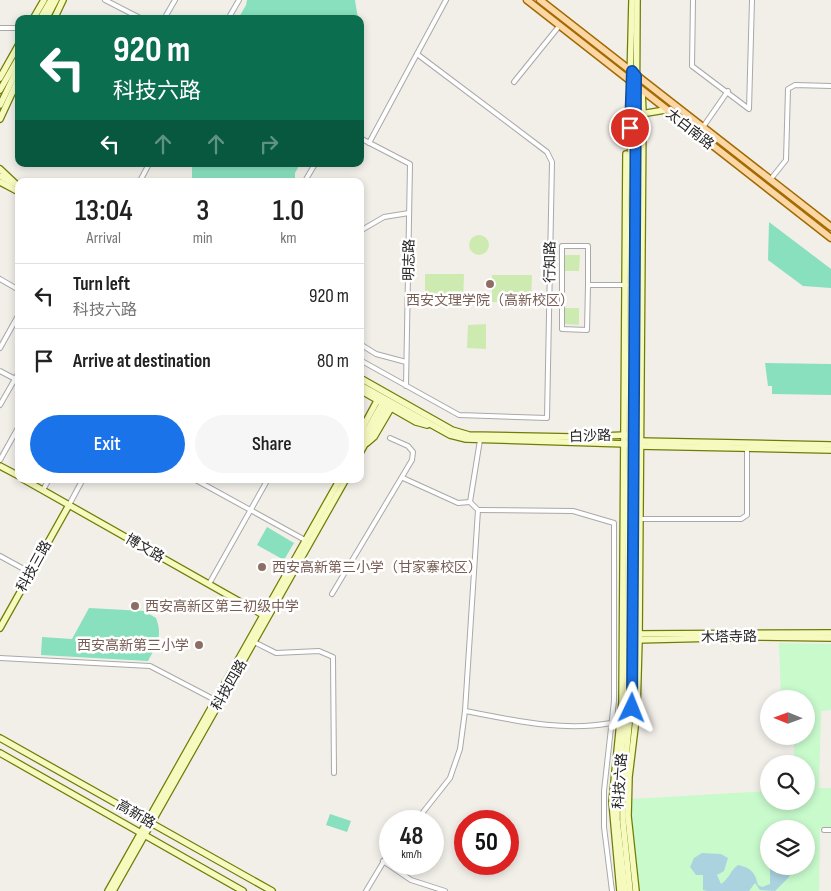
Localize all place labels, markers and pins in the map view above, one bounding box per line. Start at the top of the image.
pin [609,107,651,149]
marker: 西安文理学院（高新校区） [484,278,496,290]
place label: 西安文理学院（高新校区） [406,292,574,309]
place label: 西安高新第三小学（甘家寨校区） [272,559,482,576]
marker: 西安高新第三小学（甘家寨校区） [256,561,268,573]
place label: 西安高新区第三初级中学 [145,598,299,615]
marker: 西安高新区第三初级中学 [129,600,141,612]
place label: 西安高新第三小学 [77,637,189,654]
marker: 西安高新第三小学 [193,639,205,651]

